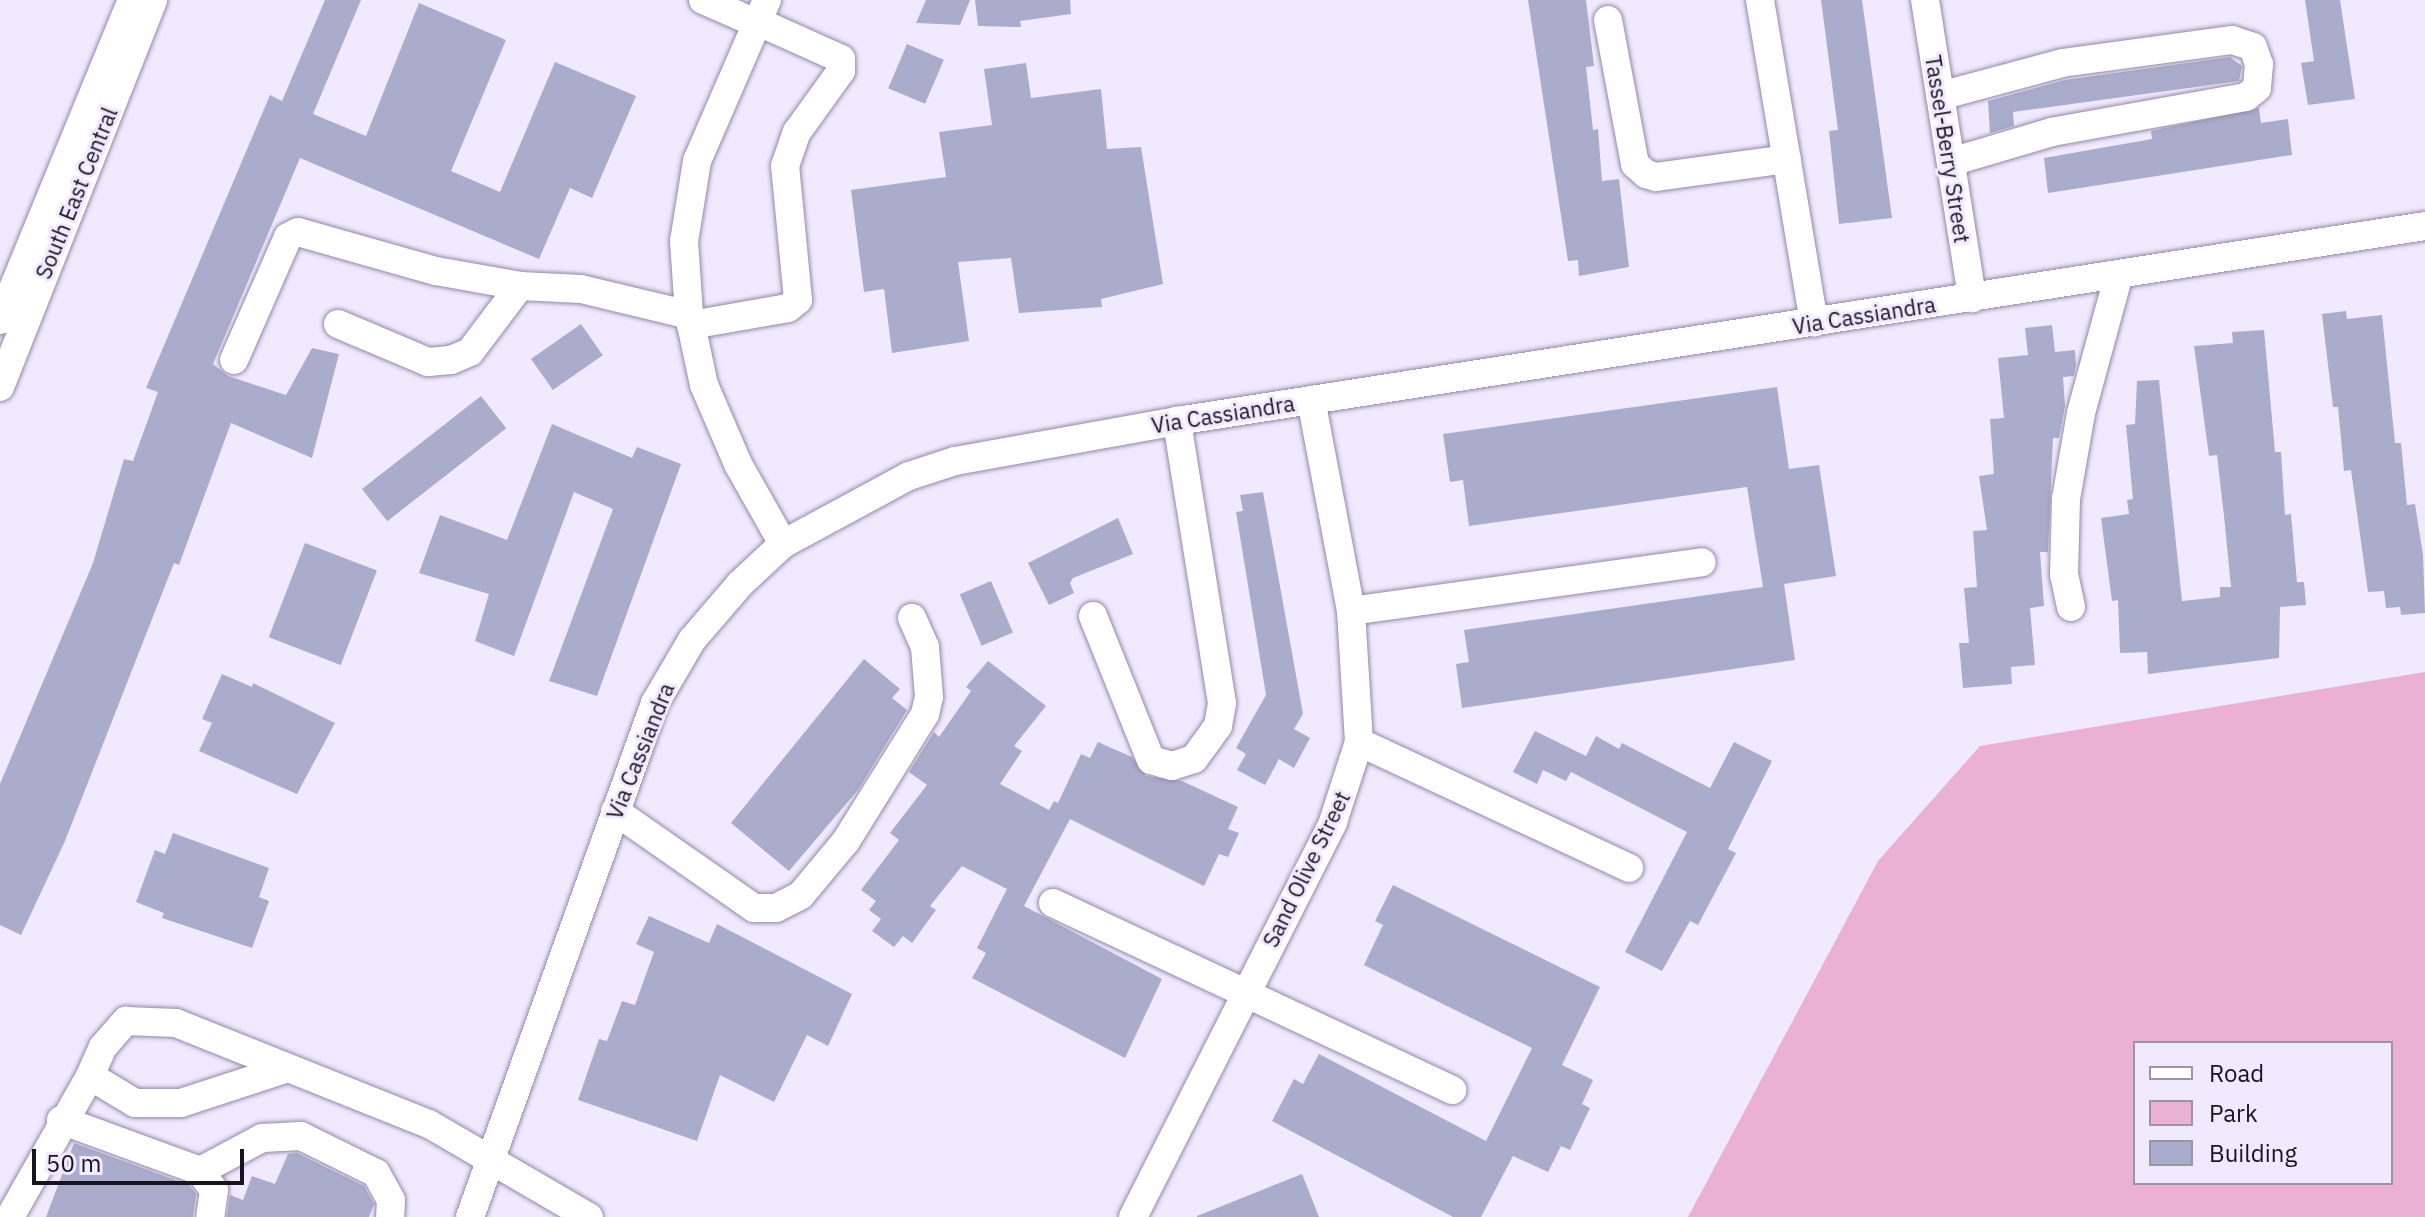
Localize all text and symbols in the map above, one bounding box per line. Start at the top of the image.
street label: Tassel-Berry Street [1920,53,1976,245]
street label: South East Central [30,103,122,283]
street label: Via Cassiandra [1790,291,1938,339]
street label: Via Cassiandra [1149,390,1297,438]
street label: Via Cassiandra [601,679,679,823]
street label: Sand Olive Street [1257,787,1355,951]
legend [2133,1041,2393,1185]
text: Road [2209,1057,2264,1089]
text: Park [2209,1097,2258,1129]
scale bar [36,1133,248,1183]
text: Building [2209,1137,2297,1169]
text: 50 m [46,1147,101,1179]

